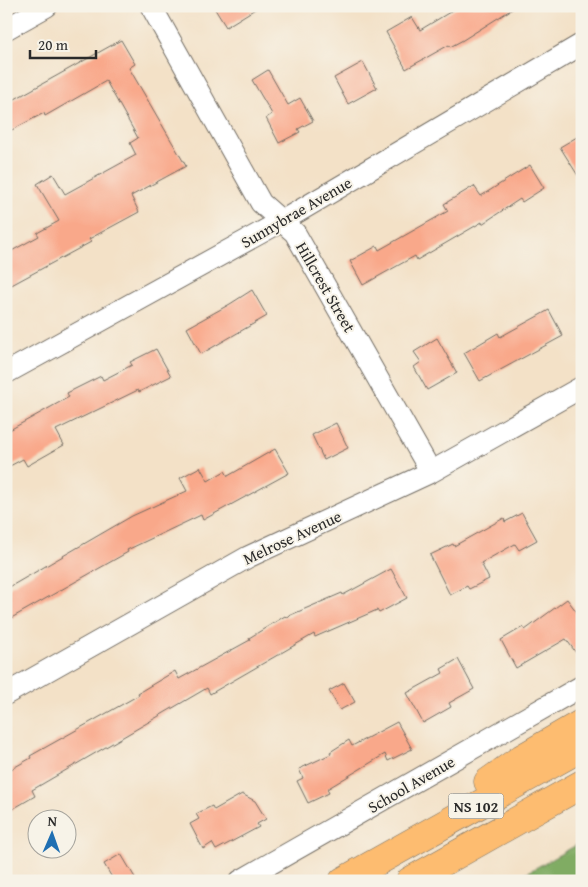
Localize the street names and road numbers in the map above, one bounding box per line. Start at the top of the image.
street label: Sunnybrae Avenue [236,170,356,254]
street label: Hillcrest Street [290,237,362,337]
street label: Melrose Avenue [239,504,345,570]
street label: School Avenue [363,749,459,819]
road number: NS 102 [448,794,504,818]

